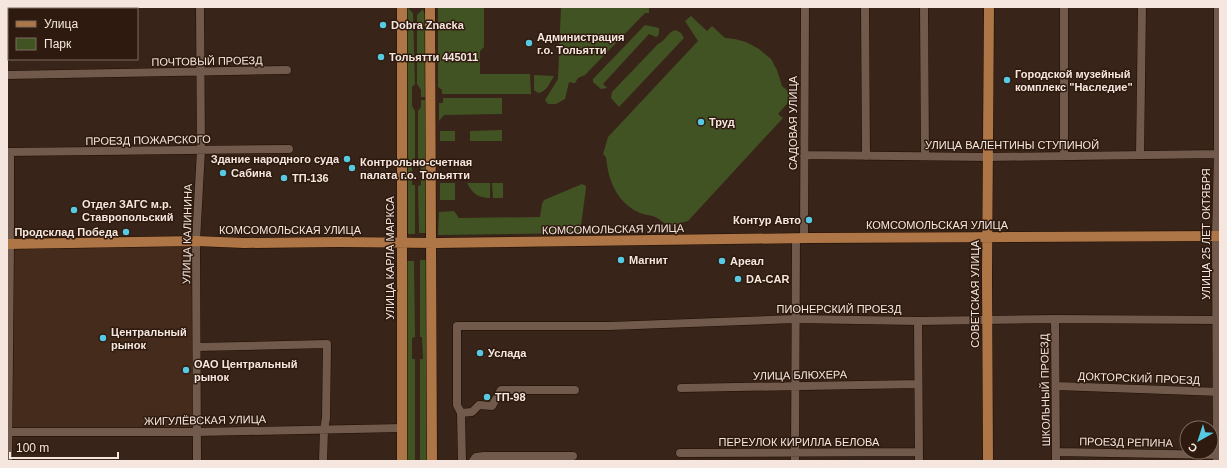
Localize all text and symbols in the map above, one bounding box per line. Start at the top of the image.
legend [8,8,138,60]
text: Улица [44,17,78,31]
place label: Dobra Znacka [391,19,465,31]
marker: Dobra Znacka [378,20,388,30]
place label: Администрация г.о. Тольятти [537,31,625,56]
text: Парк [44,37,72,51]
marker: Администрация г.о. Тольятти [524,38,534,48]
place label: Тольятти 445011 [389,51,478,63]
marker: Тольятти 445011 [376,52,386,62]
street label: ПОЧТОВЫЙ ПРОЕЗД [151,54,263,68]
place label: Городской музейный комплекс "Наследие" [1015,68,1133,93]
street label: САДОВАЯ УЛИЦА [787,75,799,170]
marker: Городской музейный комплекс "Наследие" [1002,75,1012,85]
place label: Труд [709,116,735,128]
marker: Труд [696,117,706,127]
street label: ПРОЕЗД ПОЖАРСКОГО [85,133,211,147]
street label: УЛИЦА ВАЛЕНТИНЫ СТУПИНОЙ [925,139,1099,151]
place label: Здание народного суда [211,153,340,165]
marker: Здание народного суда [342,154,352,164]
place label: Контрольно-счетная палата г.о. Тольятти [360,156,472,181]
marker: Контрольно-счетная палата г.о. Тольятти [347,163,357,173]
place label: Сабина [231,167,272,179]
marker: Сабина [218,168,228,178]
street label: УЛИЦА 25 ЛЕТ ОКТЯБРЯ [1200,168,1212,300]
place label: ТП-136 [292,172,329,184]
marker: ТП-136 [279,173,289,183]
street label: УЛИЦА КАЛИНИНА [180,183,194,284]
street label: УЛИЦА КАРЛА МАРКСА [384,196,396,320]
place label: Отдел ЗАГС м.р. Ставропольский [82,198,174,223]
marker: Отдел ЗАГС м.р. Ставропольский [69,205,79,215]
place label: Контур Авто [733,214,801,226]
marker: Контур Авто [804,215,814,225]
street label: КОМСОМОЛЬСКАЯ УЛИЦА [866,219,1009,231]
street label: КОМСОМОЛЬСКАЯ УЛИЦА [542,222,685,236]
street label: КОМСОМОЛЬСКАЯ УЛИЦА [219,224,362,236]
place label: Продсклад Победа [14,226,119,238]
marker: Продсклад Победа [121,227,131,237]
street label: СОВЕТСКАЯ УЛИЦА [969,240,981,348]
place label: Магнит [629,254,668,266]
marker: Магнит [616,255,626,265]
place label: Ареал [730,255,764,267]
marker: Ареал [717,256,727,266]
place label: DA-CAR [746,273,789,285]
marker: DA-CAR [733,274,743,284]
street label: ПИОНЕРСКИЙ ПРОЕЗД [777,303,902,315]
place label: Центральный рынок [111,326,187,351]
marker: Центральный рынок [98,333,108,343]
street label: ШКОЛЬНЫЙ ПРОЕЗД [1038,333,1052,446]
place label: Услада [488,347,527,359]
marker: Услада [475,348,485,358]
place label: ОАО Центральный рынок [194,358,297,383]
marker: ОАО Центральный рынок [181,365,191,375]
street label: УЛИЦА БЛЮХЕРА [753,368,848,382]
street label: ДОКТОРСКИЙ ПРОЕЗД [1078,370,1201,386]
place label: ТП-98 [495,391,526,403]
marker: ТП-98 [482,392,492,402]
street label: ЖИГУЛЁВСКАЯ УЛИЦА [144,413,267,427]
north arrow [1179,420,1219,460]
scale bar [10,434,118,460]
street label: ПРОЕЗД РЕПИНА [1079,435,1174,449]
street label: ПЕРЕУЛОК КИРИЛЛА БЕЛОВА [719,436,880,448]
text: 100 m [16,441,49,455]
text: С [1186,441,1200,455]

